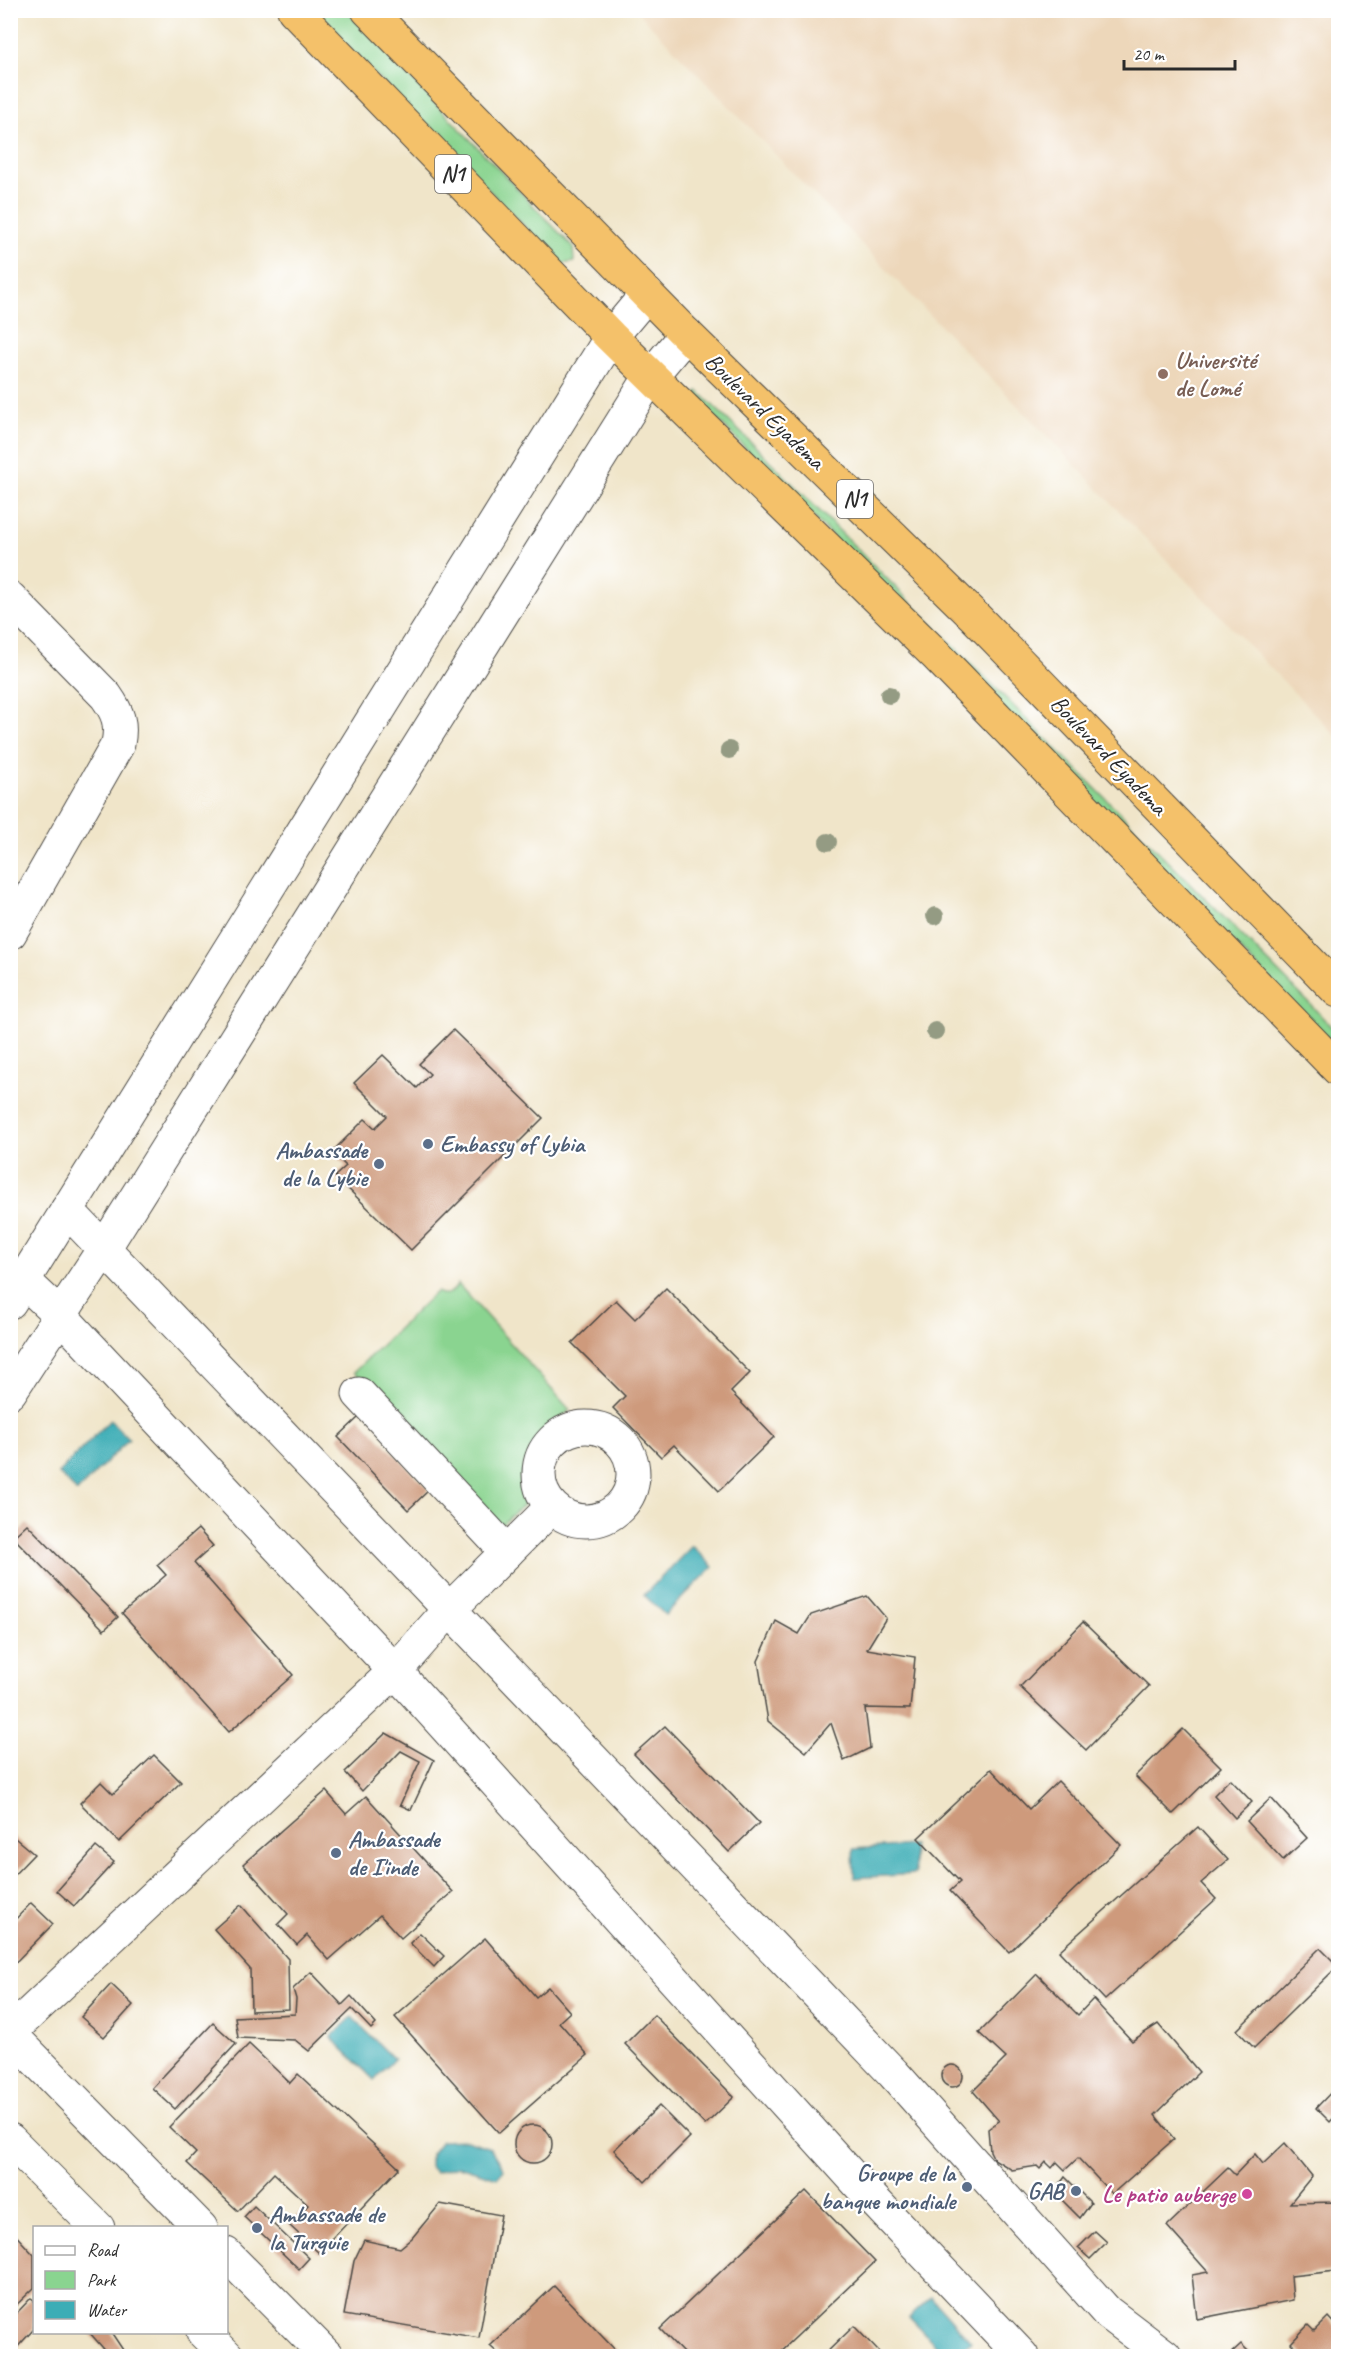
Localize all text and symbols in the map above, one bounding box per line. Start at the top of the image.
scale bar [1124,33,1235,71]
text: 20 m [1133,43,1166,65]
road number: N1 [435,155,471,193]
place label: Université de Lomé [1175,345,1260,403]
street label: Boulevard Eyadema [699,346,832,477]
marker: Université de Lomé [1156,367,1170,381]
road number: N1 [837,480,873,518]
street label: Boulevard Eyadema [1044,689,1175,822]
place label: Embassy of Lybia [440,1129,587,1159]
place label: Ambassade de la Lybie [275,1135,369,1193]
marker: Embassy of Lybia [421,1137,435,1151]
marker: Ambassade de la Lybie [372,1157,386,1171]
place label: Ambassade de I'inde [348,1824,442,1882]
marker: Ambassade de I'inde [329,1846,343,1860]
place label: Groupe de la banque mondiale [821,2158,957,2216]
place label: GAB [1028,2176,1066,2206]
place label: Le patio auberge [1102,2179,1237,2209]
marker: Groupe de la banque mondiale [960,2180,974,2194]
marker: GAB [1069,2184,1083,2198]
marker: Le patio auberge [1240,2187,1254,2201]
place label: Ambassade de la Turquie [269,2199,386,2257]
marker: Ambassade de la Turquie [250,2221,264,2235]
legend [33,2226,228,2334]
text: Road [87,2239,120,2261]
text: Park [87,2269,117,2291]
text: Water [87,2299,128,2321]

